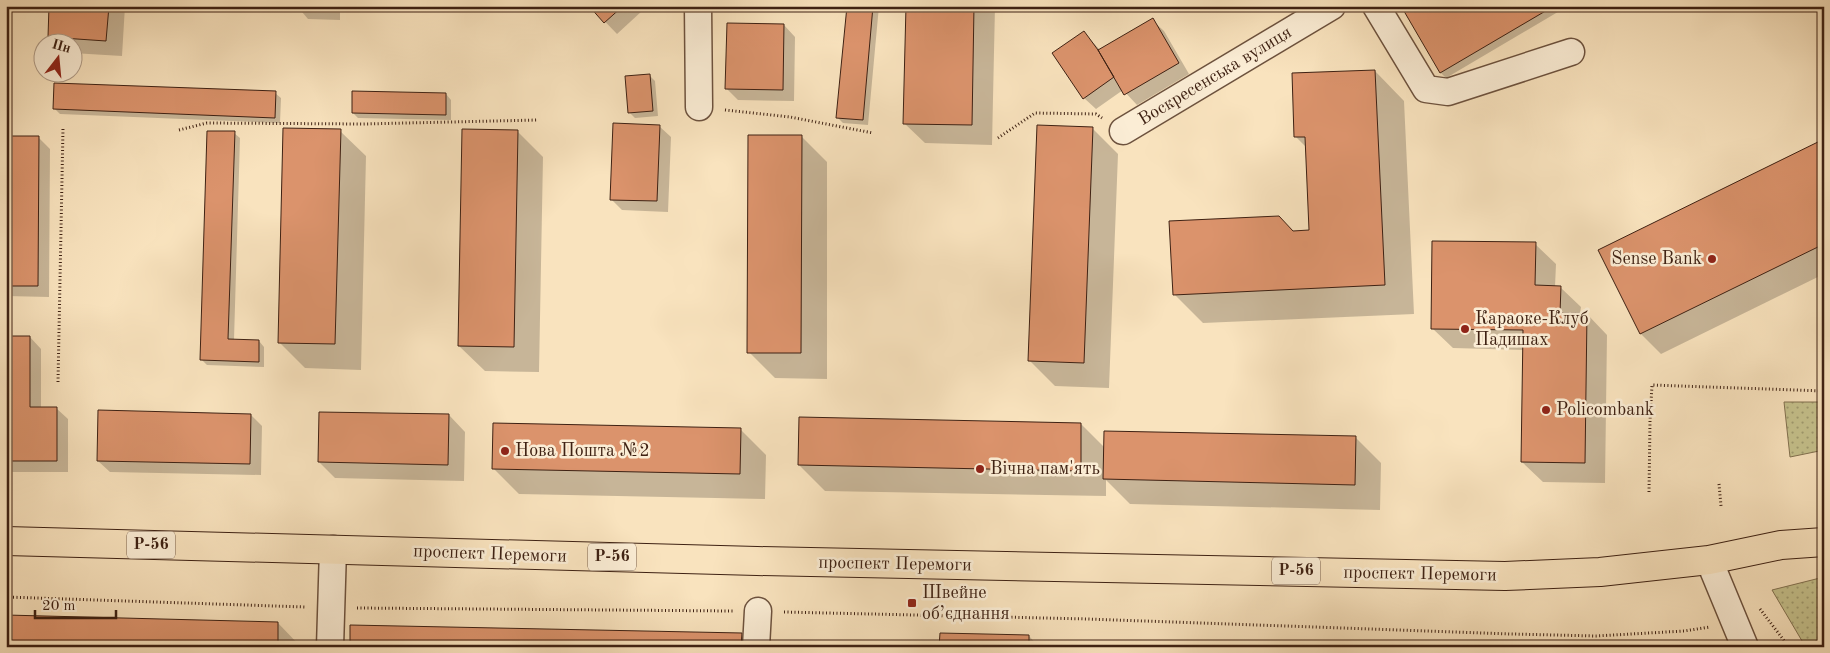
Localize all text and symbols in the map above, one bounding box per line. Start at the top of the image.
street label: Воскресенська вулиця [1135,23,1295,129]
north arrow [32,32,82,82]
text: Пн [50,37,73,56]
place label: Sense Bank [1611,250,1702,268]
marker: Sense Bank [1706,253,1718,265]
place label: Караоке-Клуб Падишах [1475,310,1589,349]
marker: Караоке-Клуб Падишах [1459,323,1471,335]
place label: Policombank [1556,401,1654,419]
marker: Policombank [1540,404,1552,416]
place label: Нова Пошта №2 [515,442,650,460]
marker: Нова Пошта №2 [499,445,511,457]
place label: Вічна пам'ять [990,460,1100,478]
marker: Вічна пам'ять [974,463,986,475]
road number: Р-56 [127,532,175,558]
street label: проспект Перемоги [413,542,567,566]
road number: Р-56 [588,544,636,570]
street label: проспект Перемоги [818,554,972,574]
road number: Р-56 [1272,558,1320,584]
street label: проспект Перемоги [1343,564,1497,584]
place label: Швейне об’єднання [922,584,1010,623]
scale bar [35,588,116,620]
marker: Швейне об’єднання [906,597,918,609]
text: 20 m [42,599,76,614]

